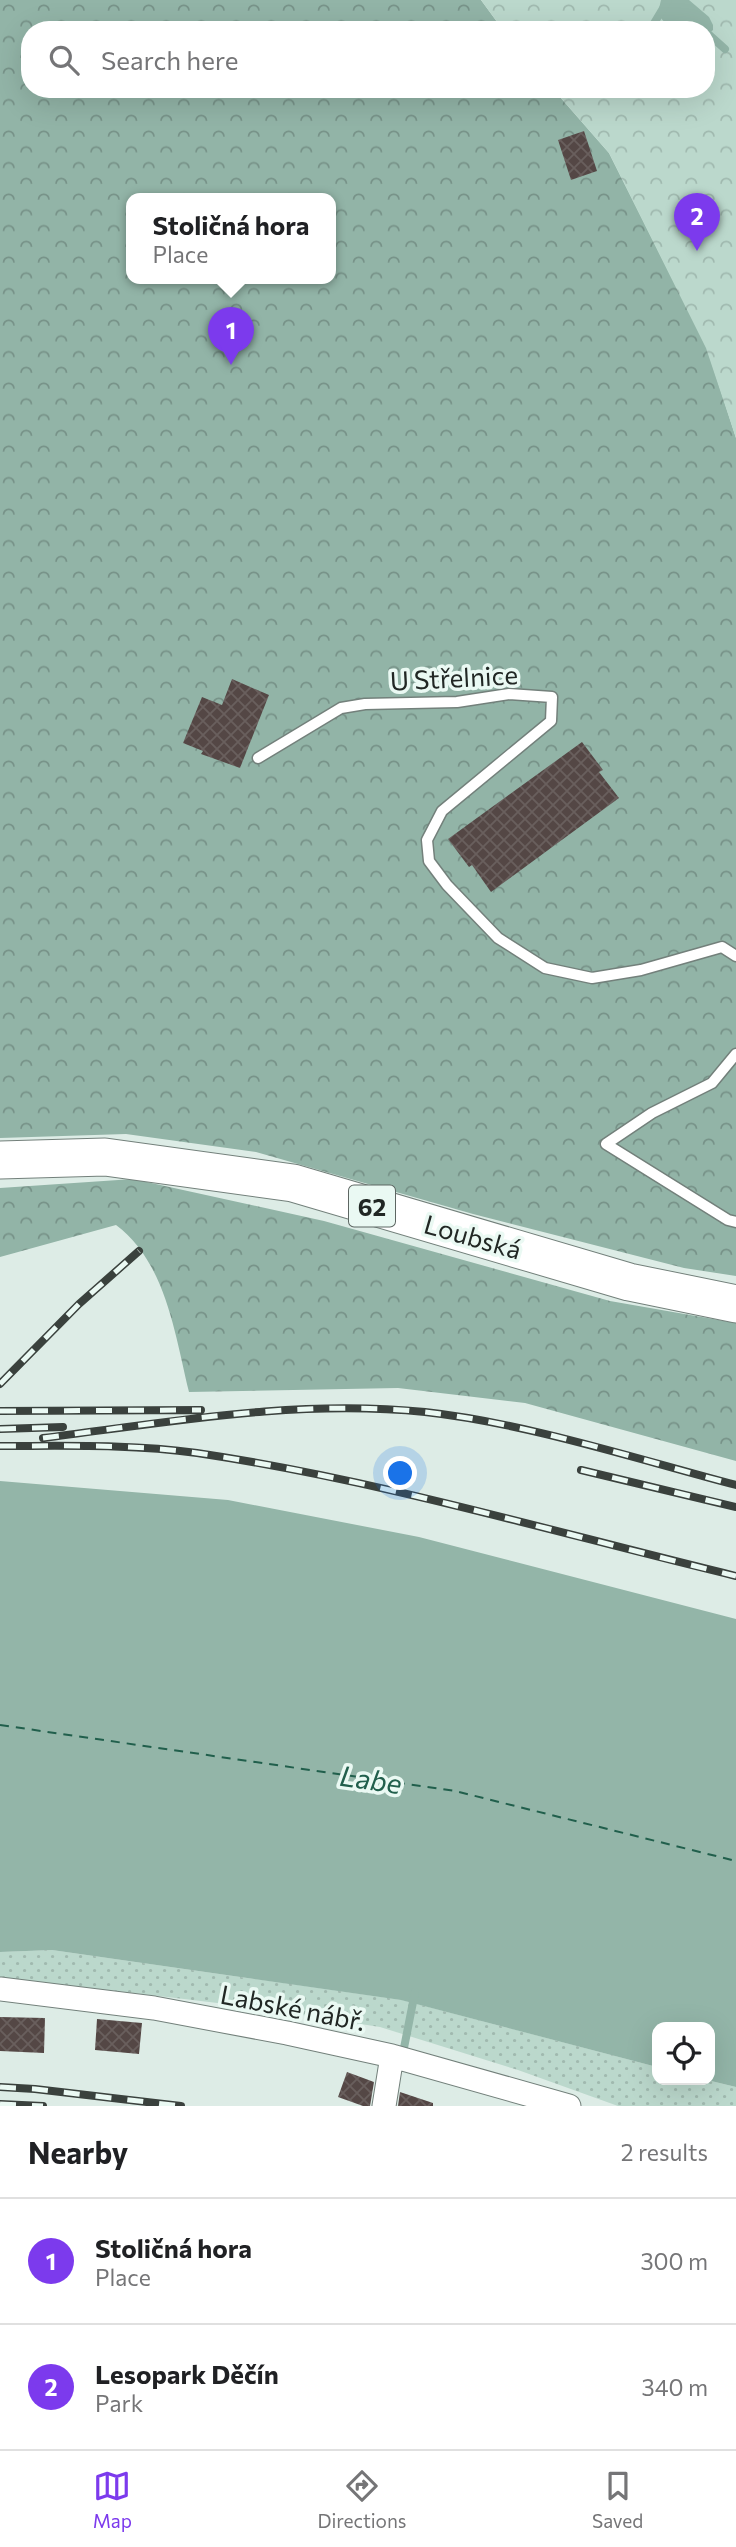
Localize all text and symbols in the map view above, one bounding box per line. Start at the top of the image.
search box [21,21,715,98]
icon: search [45,41,83,79]
text: Search here [101,44,239,75]
popup [126,193,336,284]
pin: 2 [674,193,720,251]
text: Stoličná hora [152,209,310,240]
text: Place [152,240,208,268]
pin: 1 [208,307,254,365]
street label: U Střelnice [389,658,519,696]
road number: 62 [349,1186,395,1226]
street label: Loubská [421,1207,525,1265]
your location [383,1456,417,1490]
water label: Labe [338,1758,404,1800]
street label: Labské nábř. [218,1978,368,2036]
map controls [652,2022,715,2085]
button: locate [652,2022,715,2085]
text: Nearby [28,2133,128,2170]
text: 2 results [621,2138,708,2166]
text: Stoličná hora [95,2232,252,2263]
text: 1 [46,2247,56,2275]
text: 300 m [640,2247,708,2275]
text: Place [95,2263,151,2291]
text: Lesopark Děčín [95,2358,279,2389]
text: 2 [44,2373,58,2401]
text: 340 m [642,2373,708,2401]
text: Park [95,2389,143,2417]
tab: Map [93,2467,132,2532]
tab: Directions [317,2467,407,2532]
tab: Saved [592,2467,643,2532]

